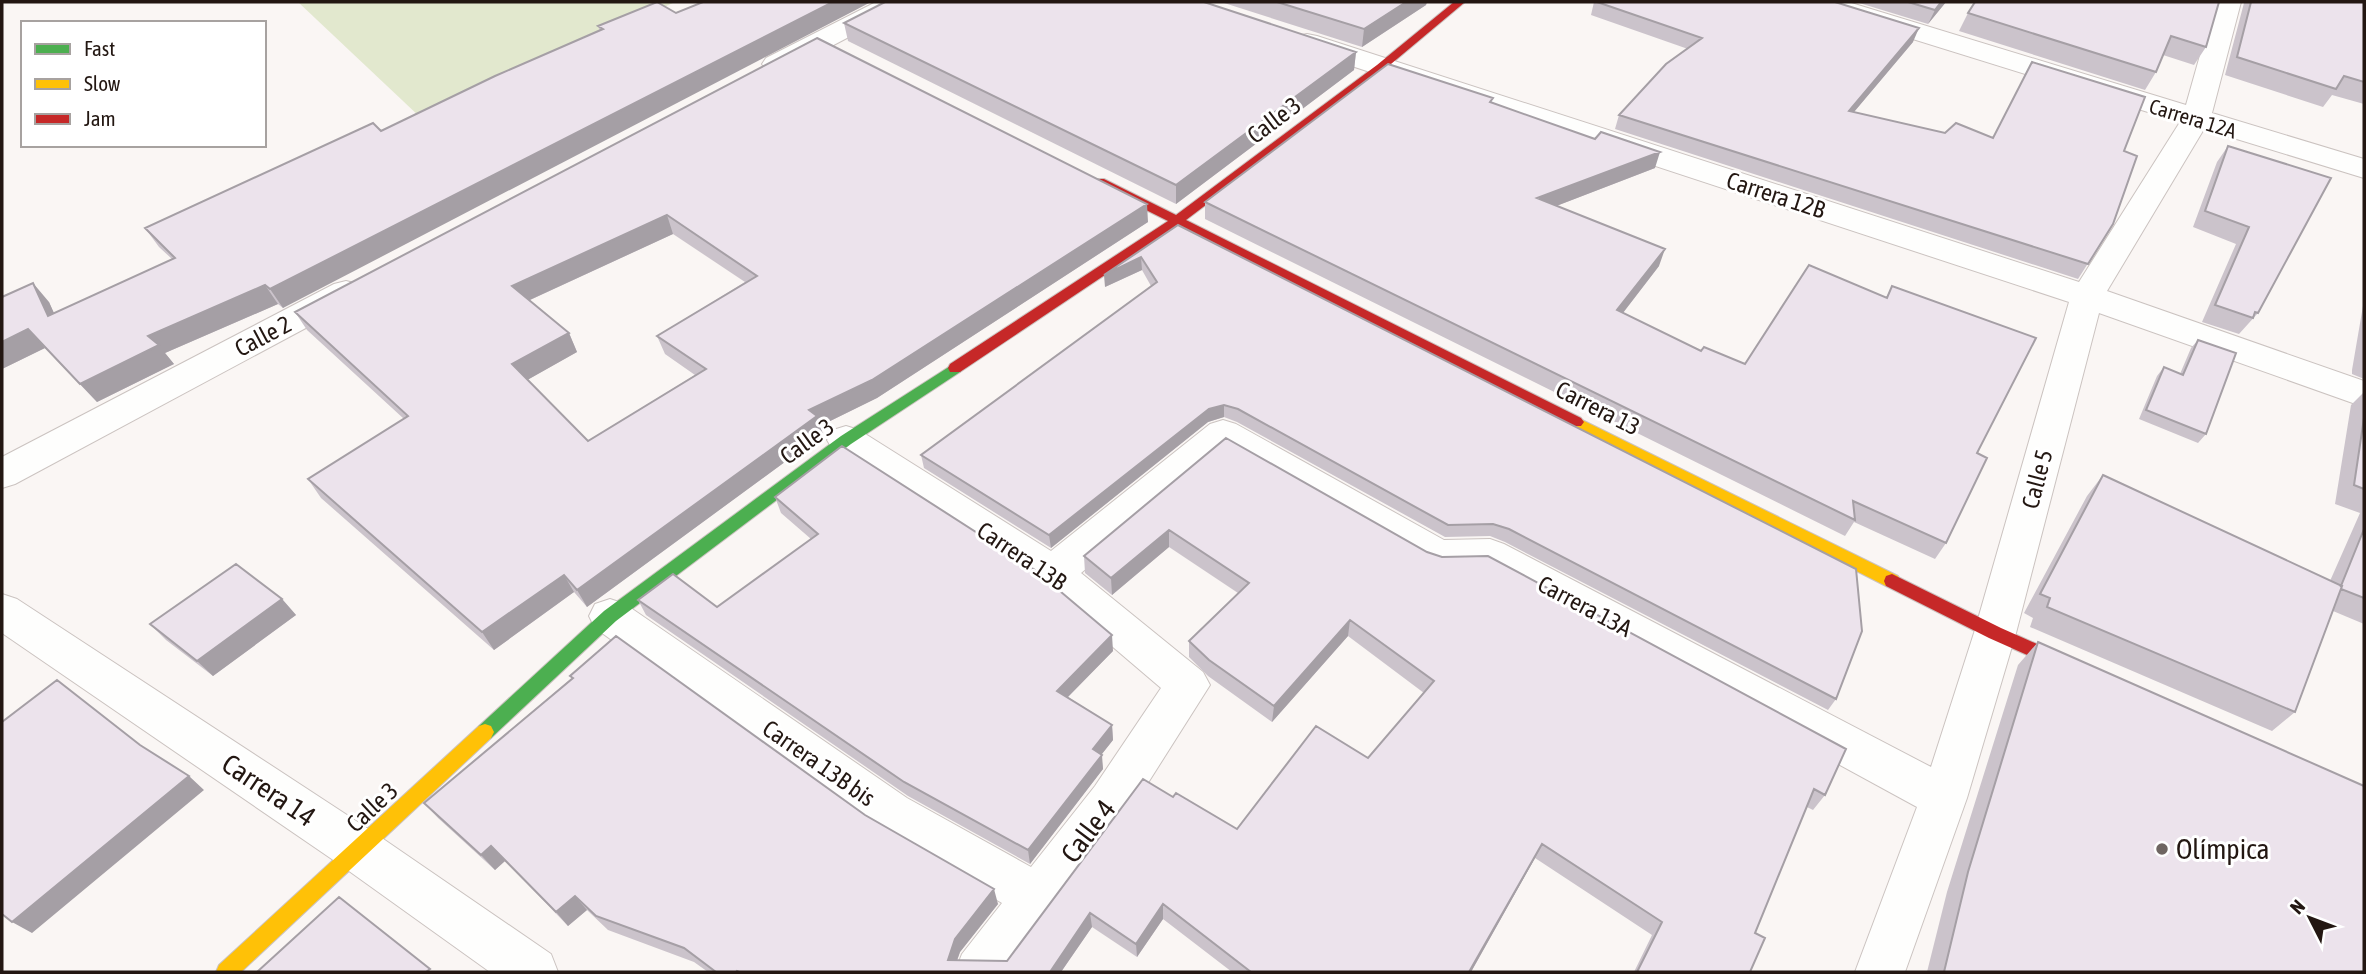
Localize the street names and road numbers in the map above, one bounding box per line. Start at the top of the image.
street label: Calle 3 [1242,91,1306,149]
street label: Carrera 12A [2147,93,2240,143]
street label: Carrera 12B [1723,166,1829,224]
street label: Calle 2 [230,310,296,362]
street label: Carrera 13 [1551,375,1645,441]
street label: Calle 3 [775,412,839,470]
street label: Calle 5 [2016,447,2058,511]
street label: Carrera 13B [972,516,1072,596]
street label: Carrera 13A [1533,570,1637,642]
street label: Carrera 13B bis [758,714,880,812]
street label: Carrera 14 [216,747,322,833]
street label: Calle 3 [341,777,403,837]
street label: Calle 4 [1054,793,1122,869]

